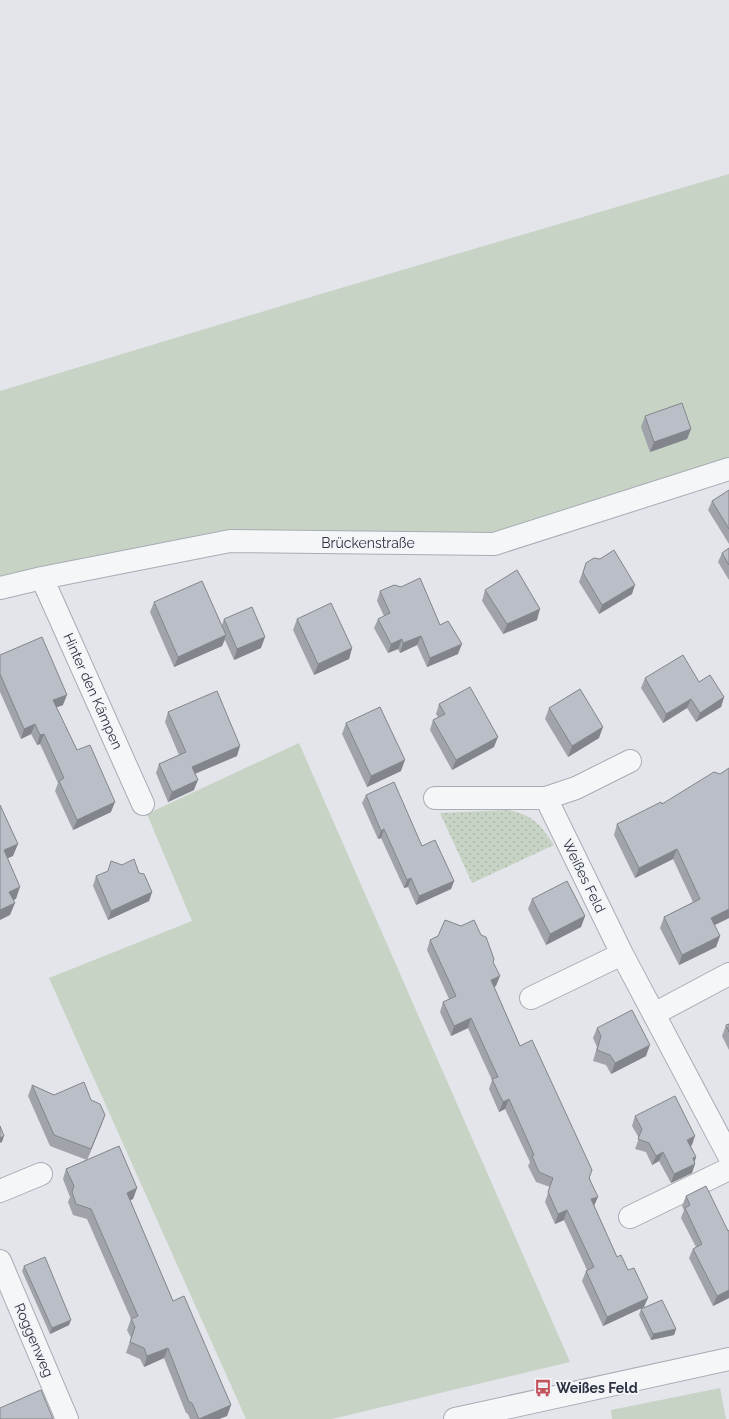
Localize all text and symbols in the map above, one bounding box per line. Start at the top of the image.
street label: Brückenstraße [321,535,415,551]
street label: Hinter den Kämpen [60,630,126,752]
street label: Weißes Feld [559,837,609,915]
street label: Roggenweg [11,1301,57,1379]
bus stop icon: Weißes Feld [533,1378,553,1398]
place label: Weißes Feld [556,1380,638,1396]

